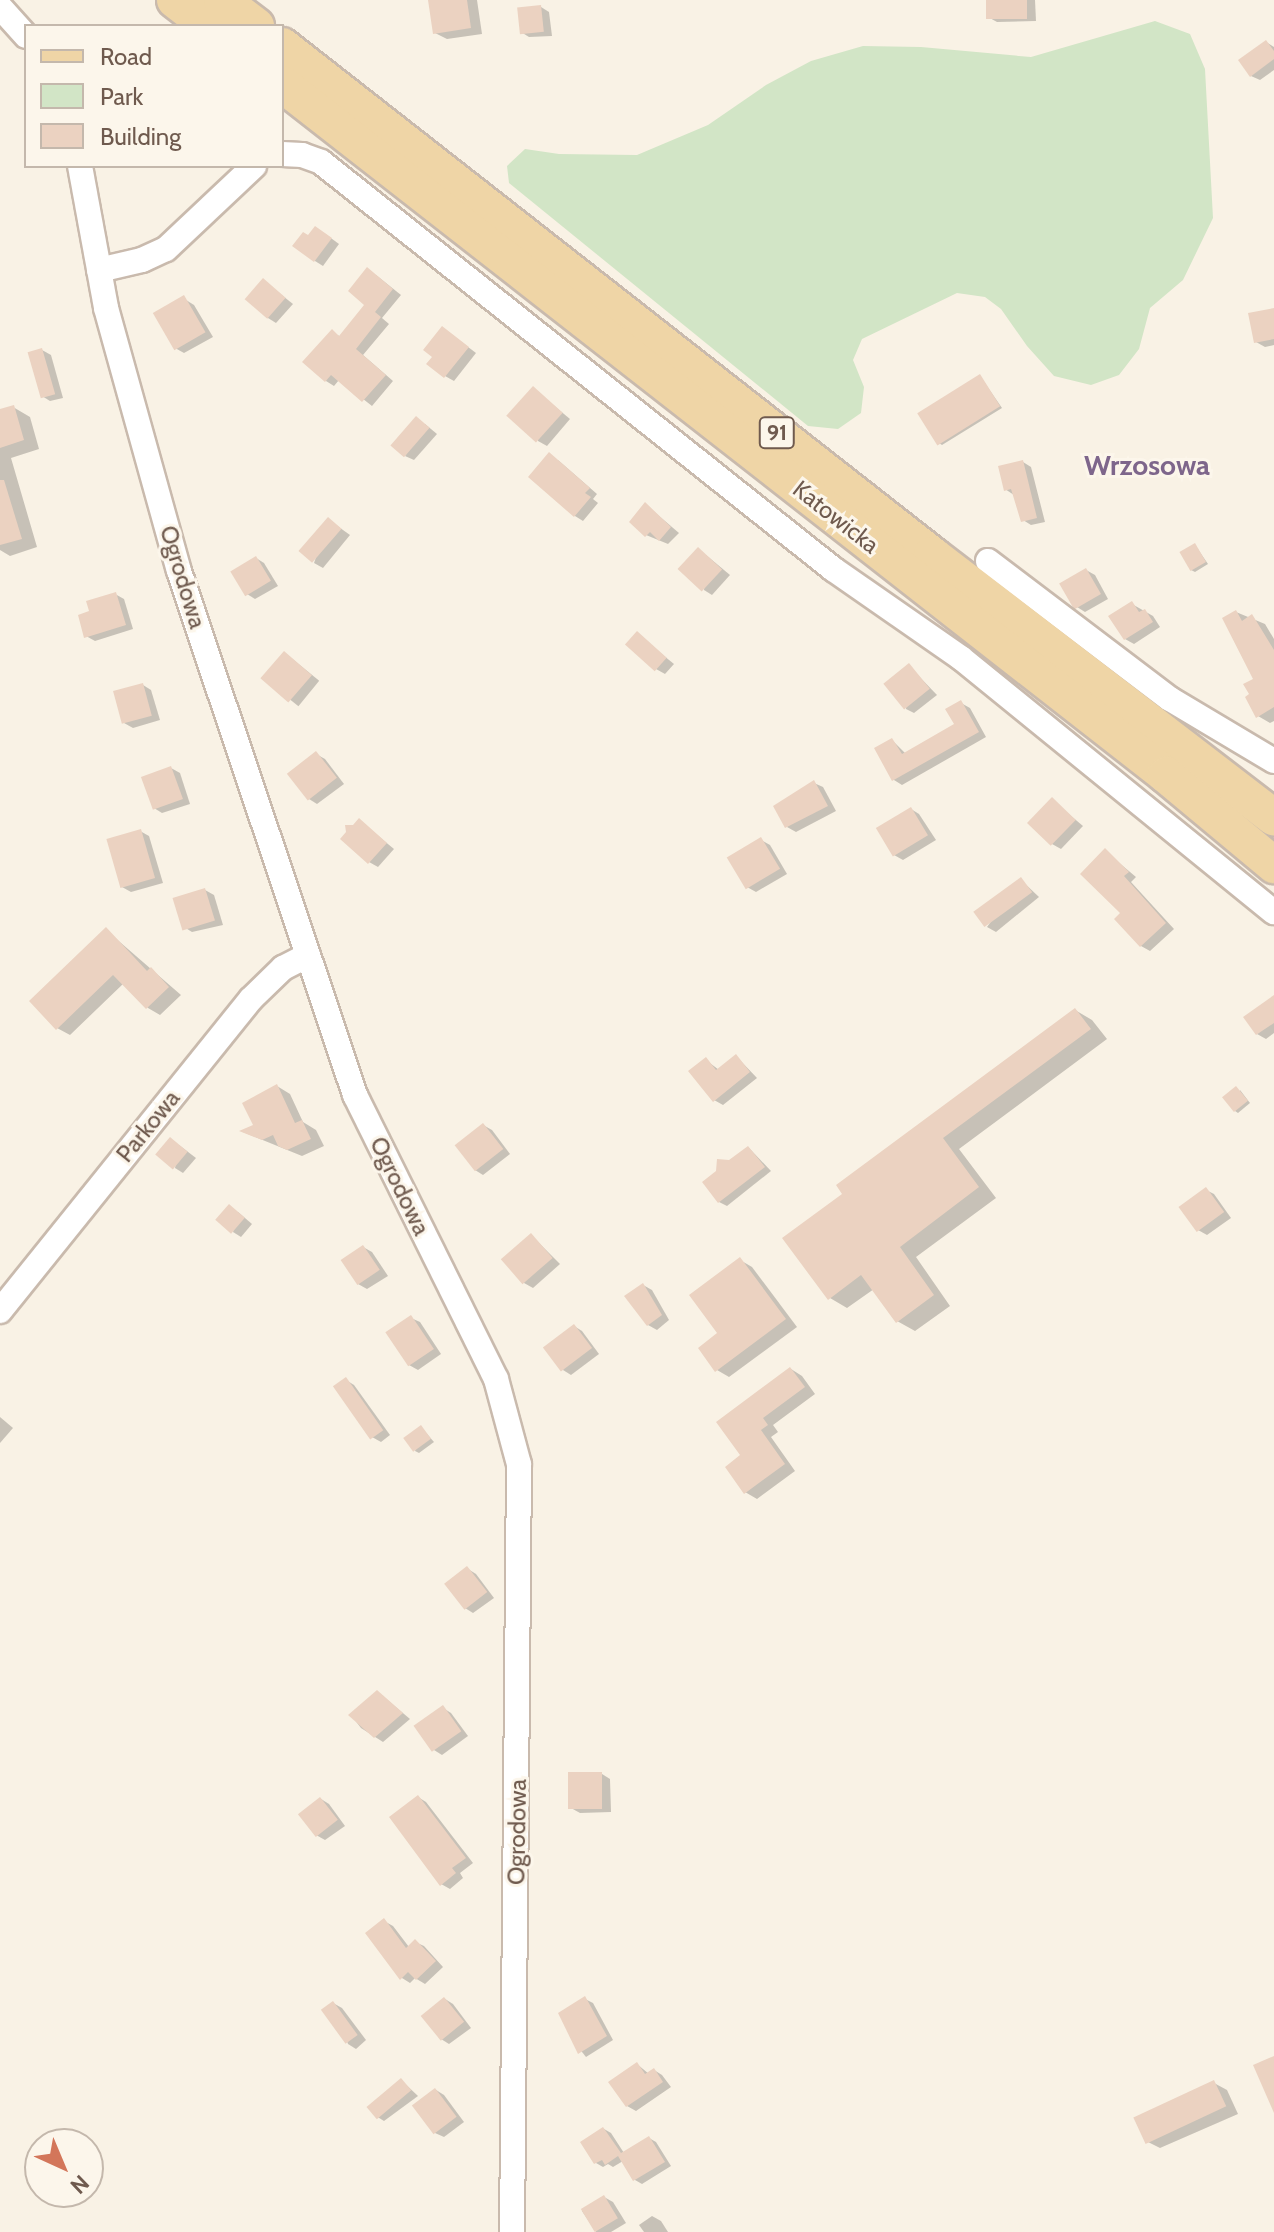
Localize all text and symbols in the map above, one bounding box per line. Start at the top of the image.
legend [24,24,284,168]
text: Road [100,42,152,71]
text: Park [100,82,143,111]
text: Building [100,122,181,151]
road number: 91 [757,415,797,451]
district label: Wrzosowa [1084,448,1210,482]
street label: Katowicka [787,474,885,560]
street label: Ogrodowa [154,522,212,632]
street label: Parkowa [110,1084,186,1168]
street label: Ogrodowa [364,1132,436,1240]
street label: Ogrodowa [502,1779,532,1885]
north arrow [24,2128,104,2208]
text: N [65,2169,95,2199]

